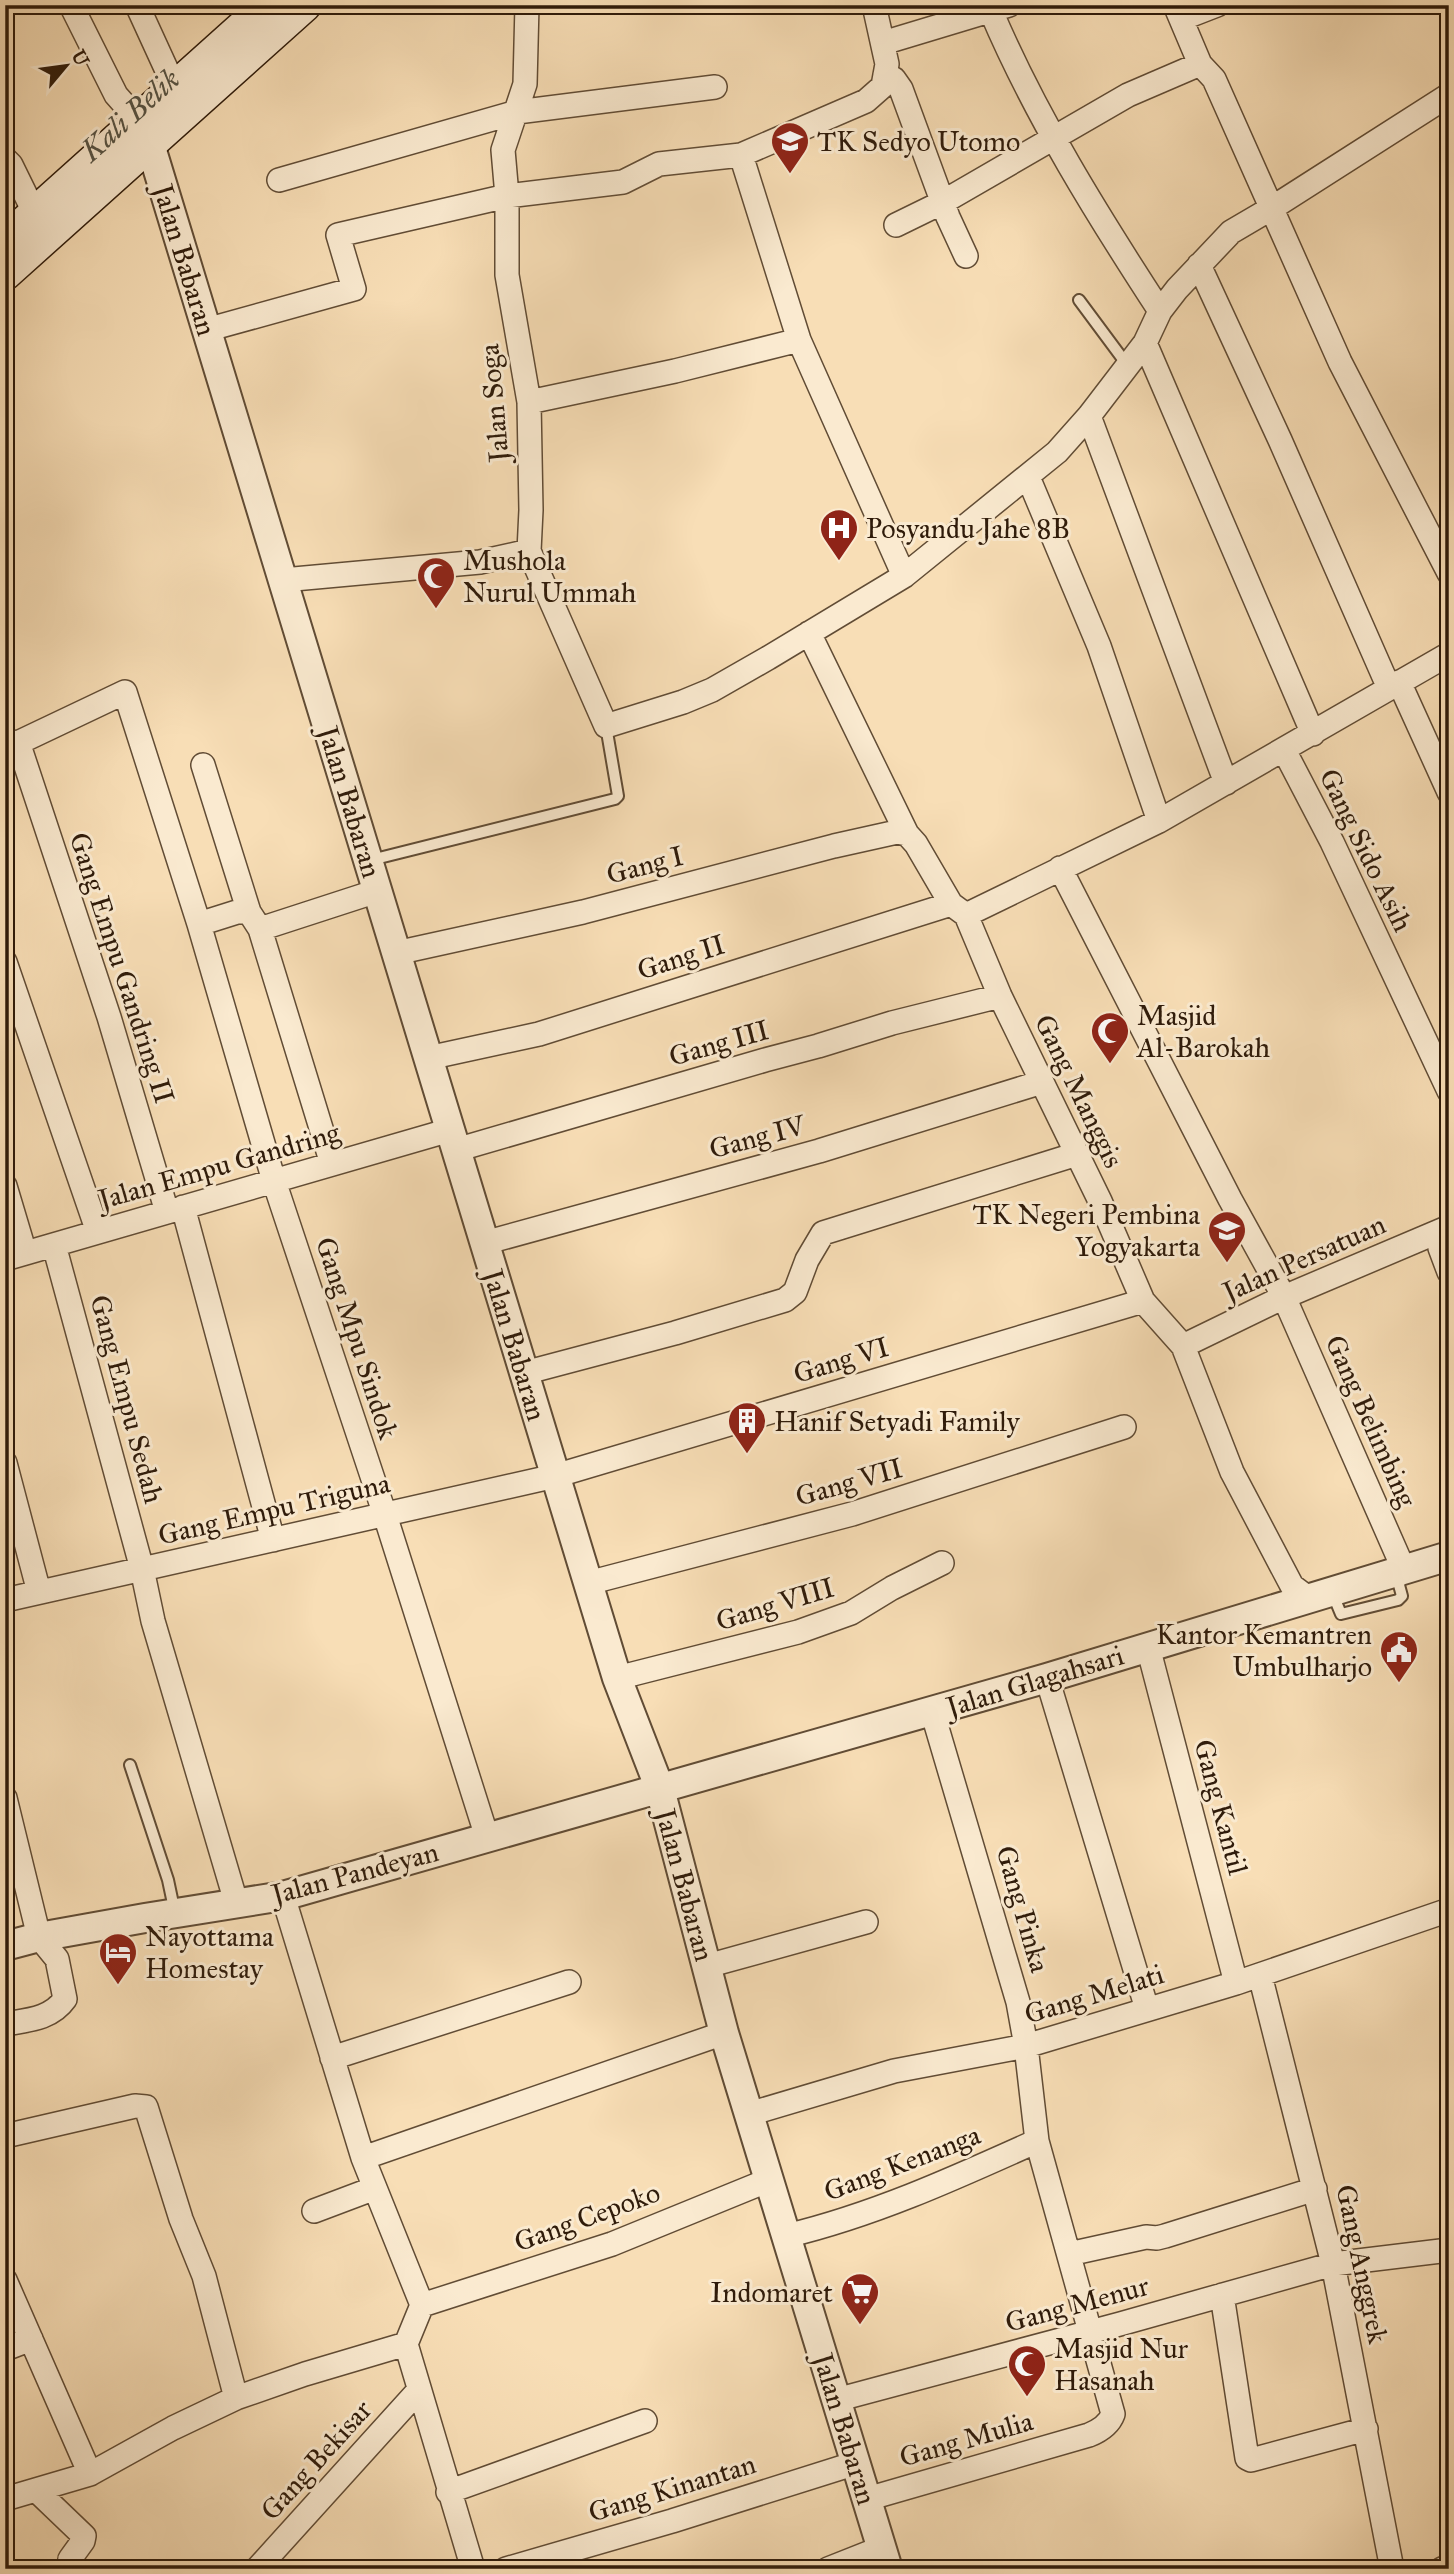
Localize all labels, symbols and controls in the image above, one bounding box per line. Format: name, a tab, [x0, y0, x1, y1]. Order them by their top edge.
north arrow	[32, 32, 102, 102]
text: U	[67, 46, 95, 71]
water label: Kali Belik	[71, 61, 187, 170]
school or university icon: TK Sedyo Utomo	[769, 120, 811, 175]
place label: TK Sedyo Utomo	[817, 124, 1020, 159]
street label: Jalan Babaran	[145, 177, 225, 340]
street label: Jalan Soga	[471, 342, 517, 466]
hospital icon: Posyandu Jahe 8B	[818, 507, 860, 562]
place label: Posyandu Jahe 8B	[866, 511, 1070, 546]
place label: Mushola Nurul Ummah	[463, 543, 637, 610]
mosque icon: Mushola Nurul Ummah	[415, 555, 457, 610]
street label: Jalan Babaran	[310, 719, 390, 882]
street label: Gang Sido Asih	[1311, 763, 1421, 938]
street label: Gang Empu Gandring II	[62, 828, 182, 1108]
street label: Gang I	[603, 838, 687, 892]
street label: Gang II	[633, 926, 729, 988]
place label: Masjid Al-Barokah	[1136, 998, 1271, 1065]
street label: Gang Manggis	[1027, 1009, 1131, 1173]
mosque icon: Masjid Al-Barokah	[1089, 1010, 1131, 1065]
street label: Gang III	[665, 1012, 773, 1074]
street label: Gang IV	[705, 1107, 810, 1167]
street label: Jalan Empu Gandring	[91, 1115, 345, 1218]
place label: TK Negeri Pembina Yogyakarta	[972, 1197, 1200, 1264]
street label: Jalan Persatuan	[1214, 1207, 1391, 1311]
school or university icon: TK Negeri Pembina Yogyakarta	[1206, 1209, 1248, 1264]
street label: Gang Mpu Sindok	[308, 1233, 406, 1443]
street label: Jalan Babaran	[475, 1262, 555, 1425]
street label: Gang Empu Sedah	[82, 1291, 172, 1507]
street label: Gang VI	[789, 1329, 893, 1391]
street label: Gang Belimbing	[1317, 1329, 1425, 1513]
building icon: Hanif Setyadi Family	[726, 1400, 768, 1455]
place label: Hanif Setyadi Family	[774, 1404, 1020, 1439]
street label: Gang VII	[791, 1450, 907, 1514]
street label: Gang Empu Triguna	[155, 1465, 394, 1553]
street label: Gang VIII	[712, 1569, 838, 1639]
place label: Kantor Kemantren Umbulharjo	[1156, 1617, 1372, 1684]
public building icon: Kantor Kemantren Umbulharjo	[1378, 1629, 1420, 1684]
street label: Jalan Glagahsari	[939, 1637, 1128, 1725]
street label: Gang Kantil	[1186, 1736, 1256, 1879]
street label: Jalan Babaran	[647, 1802, 722, 1965]
street label: Jalan Pandeyan	[265, 1834, 442, 1913]
street label: Gang Pinka	[988, 1842, 1058, 1977]
place label: Nayottama Homestay	[145, 1919, 274, 1986]
hotel icon: Nayottama Homestay	[97, 1931, 139, 1986]
street label: Gang Melati	[1020, 1956, 1168, 2032]
street label: Gang Kenanga	[819, 2117, 985, 2209]
street label: Gang Cepoko	[509, 2174, 665, 2260]
street label: Gang Anggrek	[1328, 2181, 1396, 2347]
street label: Gang Menur	[1001, 2268, 1153, 2340]
supermarket icon: Indomaret	[839, 2271, 881, 2326]
place label: Indomaret	[710, 2275, 833, 2310]
place label: Masjid Nur Hasanah	[1054, 2331, 1189, 2398]
mosque icon: Masjid Nur Hasanah	[1006, 2343, 1048, 2398]
street label: Jalan Babaran	[805, 2346, 885, 2509]
street label: Gang Bekisar	[253, 2392, 379, 2527]
street label: Gang Mulia	[895, 2403, 1037, 2475]
street label: Gang Kinantan	[584, 2446, 760, 2530]

